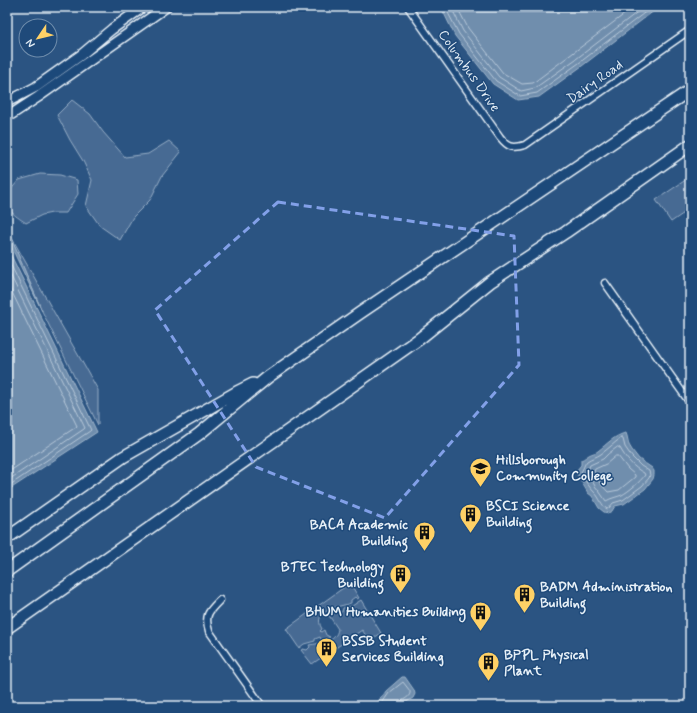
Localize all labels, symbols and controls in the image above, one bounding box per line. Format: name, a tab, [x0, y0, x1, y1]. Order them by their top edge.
north arrow	[18, 18, 58, 58]
street label: Columbus Drive	[434, 26, 504, 116]
text: N	[23, 36, 38, 50]
street label: Dairy Road	[563, 56, 627, 108]
place label: Hillsborough Community College	[496, 451, 613, 486]
school or university icon: Hillsborough Community College	[467, 455, 493, 488]
place label: BSCI Science Building	[486, 497, 569, 534]
building icon: BSCI Science Building	[457, 501, 483, 534]
place label: BACA Academic Building	[310, 516, 408, 553]
building icon: BACA Academic Building	[411, 520, 437, 553]
place label: BTEC Technology Building	[281, 558, 384, 595]
building icon: BTEC Technology Building	[387, 562, 413, 595]
place label: BADM Administration Building	[540, 578, 673, 615]
building icon: BADM Administration Building	[512, 582, 538, 615]
building icon: BHUM Humanities Building	[468, 599, 494, 632]
place label: BHUM Humanities Building	[305, 603, 466, 623]
place label: BSSB Student Services Building	[342, 632, 444, 667]
building icon: BSSB Student Services Building	[314, 636, 340, 669]
place label: BPPL Physical Plant	[504, 646, 589, 680]
building icon: BPPL Physical Plant	[475, 650, 501, 683]

